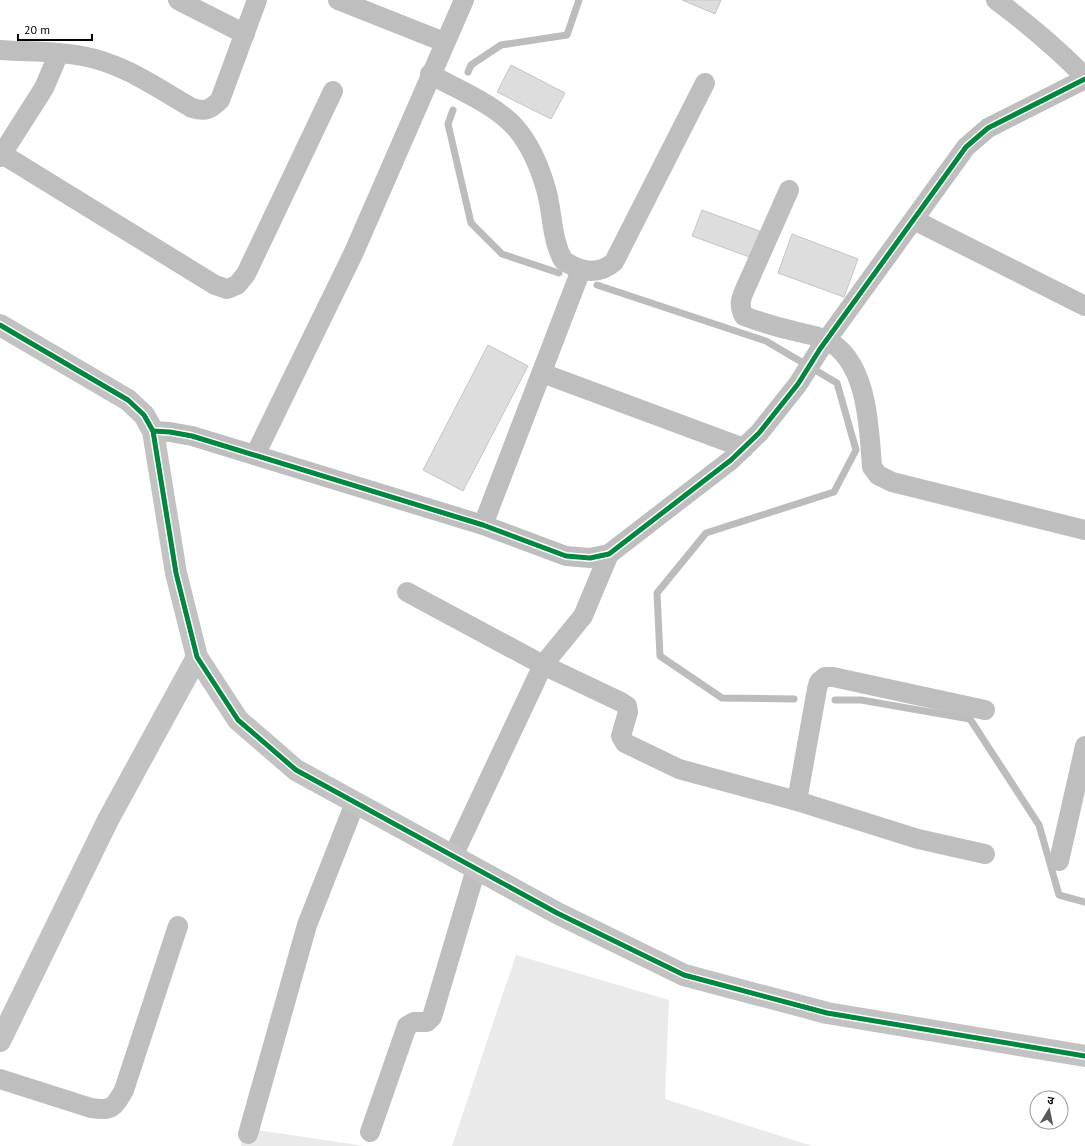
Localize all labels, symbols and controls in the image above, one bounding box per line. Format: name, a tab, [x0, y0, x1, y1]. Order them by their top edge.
scale bar	[18, 16, 92, 42]
text: 20 m	[24, 22, 50, 37]
north arrow	[1029, 1090, 1069, 1130]
text: उ	[1046, 1093, 1056, 1108]

